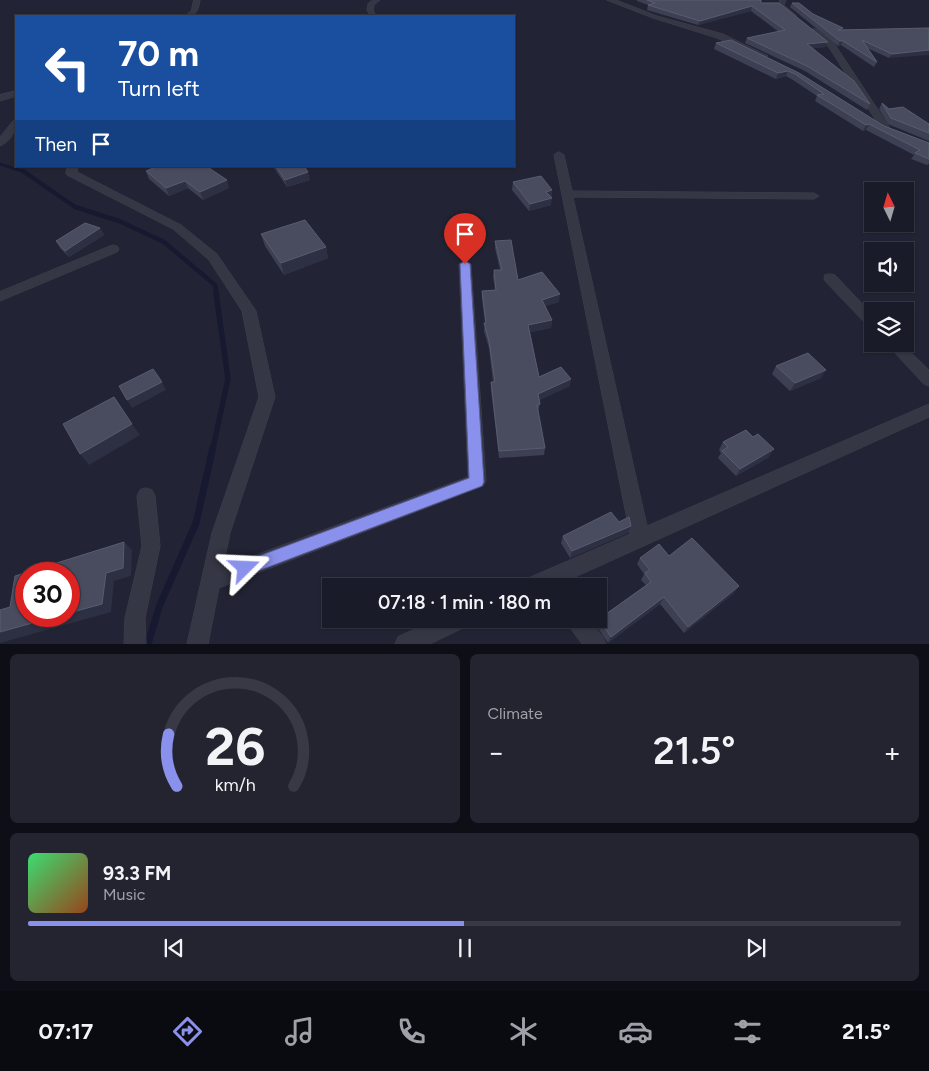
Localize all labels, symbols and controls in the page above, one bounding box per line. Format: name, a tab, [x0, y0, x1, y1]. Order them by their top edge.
text: 70 m	[118, 33, 199, 75]
icon: left	[35, 35, 100, 100]
text: Turn left	[118, 75, 200, 102]
icon: arrive	[87, 130, 115, 158]
text: Then	[35, 133, 77, 156]
north arrow	[864, 182, 914, 232]
map controls	[864, 182, 914, 352]
pin	[444, 213, 486, 264]
icon: arrive	[451, 220, 479, 248]
button: sound	[864, 242, 914, 292]
button: layers	[864, 302, 914, 352]
position arrow	[218, 541, 270, 593]
speed limit sign: 30	[15, 562, 80, 627]
text: 07:18 · 1 min · 180 m	[378, 591, 551, 614]
text: Climate	[488, 704, 543, 723]
text: 26	[205, 716, 265, 778]
text: 21.5°	[653, 728, 736, 774]
text: −	[488, 735, 505, 769]
text: +	[884, 735, 901, 769]
text: km/h	[214, 774, 255, 795]
text: 93.3 FM	[103, 862, 171, 885]
text: Music	[103, 885, 145, 904]
icon: previous	[160, 934, 188, 962]
icon: pause	[451, 934, 479, 962]
icon: next	[742, 934, 770, 962]
icon: directions	[170, 1014, 205, 1049]
icon: music	[282, 1014, 317, 1049]
icon: phone	[394, 1014, 429, 1049]
icon: climate	[506, 1014, 541, 1049]
icon: car	[618, 1014, 653, 1049]
icon: filters	[730, 1014, 765, 1049]
text: 07:17	[38, 1018, 93, 1045]
text: 21.5°	[842, 1018, 890, 1045]

